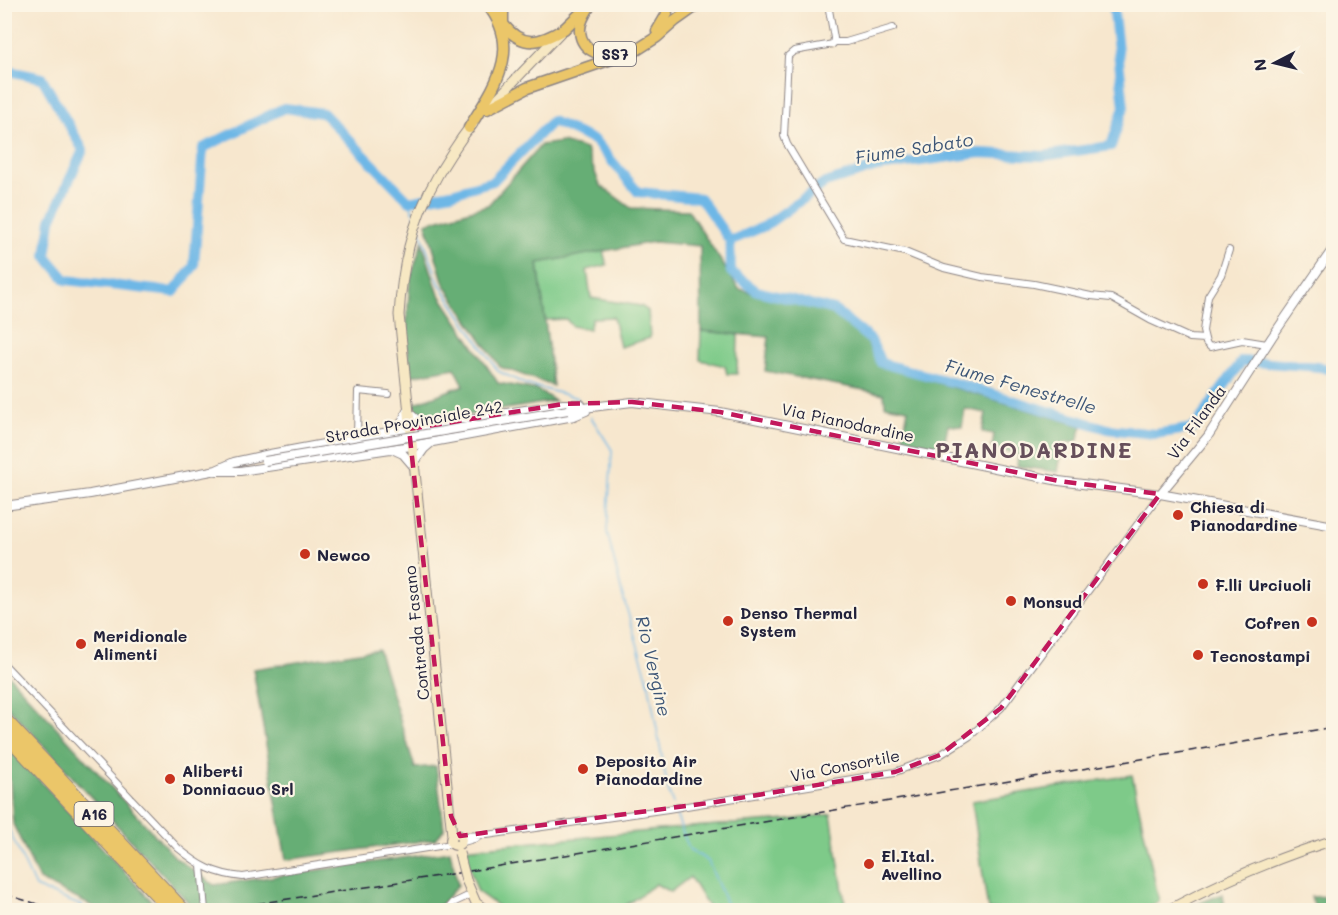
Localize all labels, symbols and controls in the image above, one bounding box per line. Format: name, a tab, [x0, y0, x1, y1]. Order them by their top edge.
north arrow	[1245, 33, 1305, 93]
road number: SS7	[594, 42, 636, 66]
text: N	[1248, 58, 1271, 72]
water label: Fiume Sabato	[853, 127, 975, 169]
water label: Fiume Fenestrelle	[943, 353, 1099, 419]
street label: Via Filanda	[1162, 381, 1230, 463]
street label: Strada Provinciale 242	[324, 395, 504, 447]
street label: Via Pianodardine	[780, 398, 916, 446]
district label: PIANODARDINE	[935, 435, 1133, 464]
place label: Chiesa di Pianodardine	[1190, 496, 1298, 535]
marker: Chiesa di Pianodardine	[1171, 508, 1185, 522]
place label: Newco	[317, 544, 371, 565]
marker: Newco	[298, 547, 312, 561]
street label: Contrada Fasano	[398, 565, 434, 701]
place label: F.lli Urciuoli	[1215, 574, 1312, 595]
marker: F.lli Urciuoli	[1196, 577, 1210, 591]
place label: Monsud	[1023, 591, 1082, 612]
marker: Monsud	[1004, 594, 1018, 608]
place label: Denso Thermal System	[740, 602, 857, 641]
place label: Cofren	[1245, 612, 1300, 633]
water label: Rio Vergine	[631, 613, 677, 719]
marker: Denso Thermal System	[721, 614, 735, 628]
marker: Cofren	[1305, 615, 1319, 629]
place label: Meridionale Alimenti	[93, 625, 187, 664]
marker: Meridionale Alimenti	[74, 637, 88, 651]
place label: Tecnostampi	[1210, 645, 1311, 666]
marker: Tecnostampi	[1191, 648, 1205, 662]
street label: Via Consortile	[788, 744, 902, 786]
place label: Deposito Air Pianodardine	[595, 750, 703, 789]
place label: Aliberti Donniacuo Srl	[182, 760, 294, 799]
marker: Deposito Air Pianodardine	[576, 762, 590, 776]
marker: Aliberti Donniacuo Srl	[163, 772, 177, 786]
road number: A16	[74, 802, 113, 826]
place label: El.Ital. Avellino	[881, 845, 942, 884]
marker: El.Ital. Avellino	[862, 857, 876, 871]

